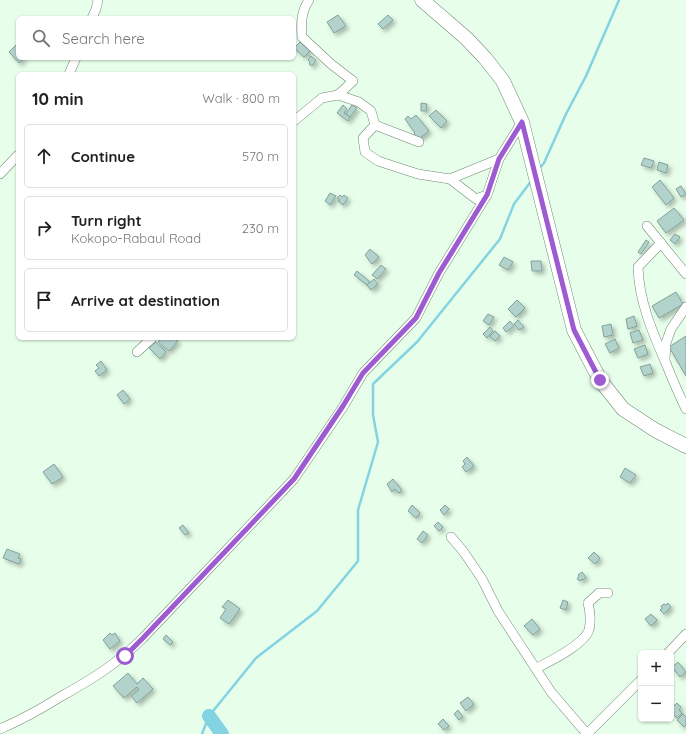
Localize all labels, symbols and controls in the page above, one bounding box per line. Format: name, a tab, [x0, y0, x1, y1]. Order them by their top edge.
search box	[16, 16, 296, 60]
icon: search	[30, 27, 52, 49]
text: Search here	[62, 29, 145, 48]
text: 10 min	[32, 88, 84, 109]
text: Walk · 800 m	[202, 90, 280, 106]
icon: ahead	[33, 145, 55, 167]
text: Continue	[71, 147, 135, 166]
text: 570 m	[242, 148, 279, 164]
text: Turn right	[71, 211, 142, 230]
icon: right	[33, 217, 55, 239]
text: 230 m	[242, 220, 279, 236]
text: Kokopo-Rabaul Road	[71, 230, 201, 246]
icon: arrive	[33, 289, 55, 311]
text: Arrive at destination	[71, 291, 220, 310]
route end	[591, 371, 609, 389]
route start	[116, 647, 134, 665]
map controls	[638, 650, 674, 722]
button: +	[638, 650, 674, 686]
button: −	[638, 686, 674, 722]

